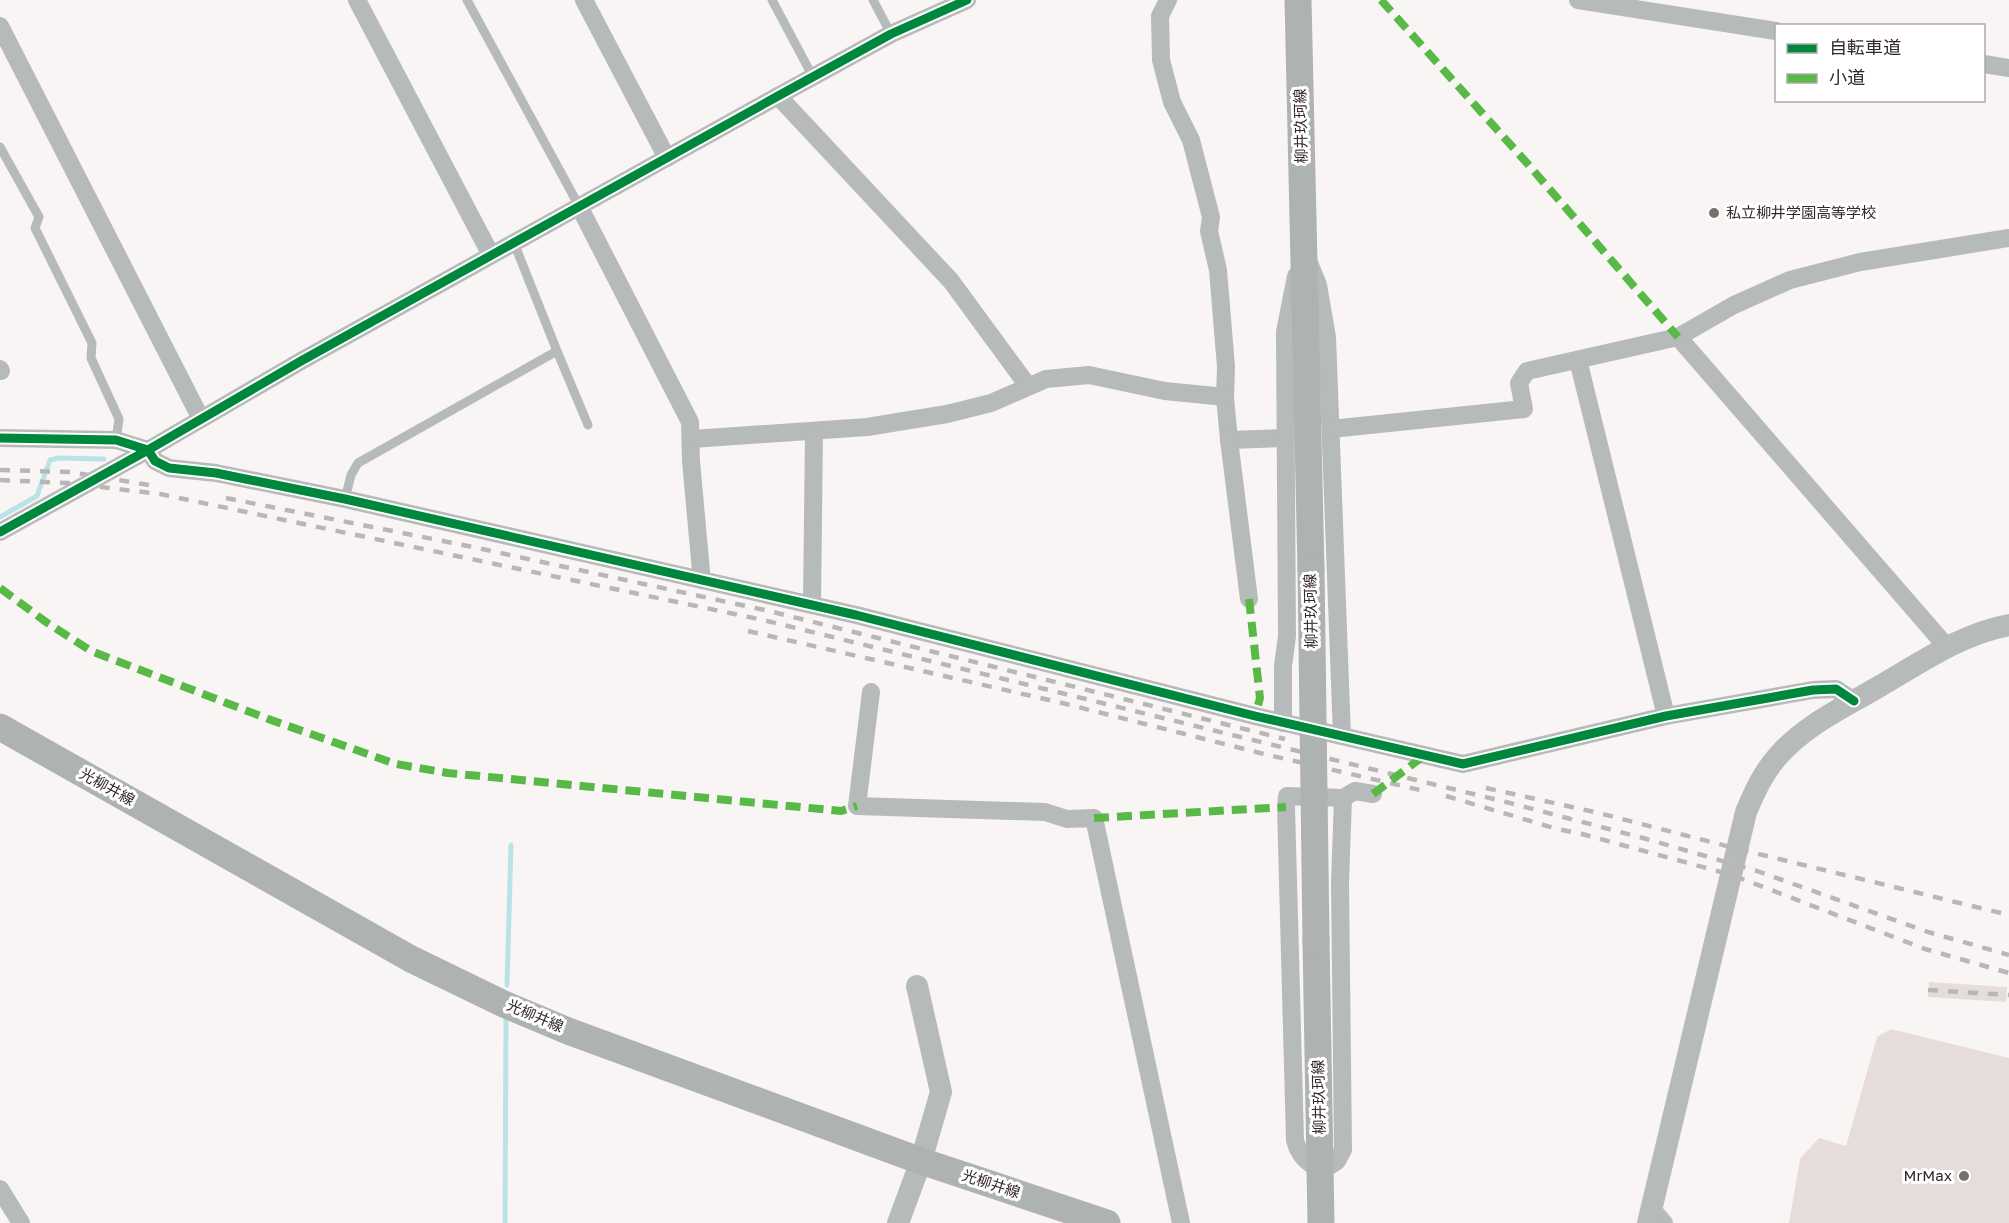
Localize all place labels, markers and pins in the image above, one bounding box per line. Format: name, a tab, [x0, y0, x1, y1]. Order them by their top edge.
place label: 私立柳井学園高等学校	[1726, 203, 1876, 221]
marker: 私立柳井学園高等学校	[1707, 206, 1721, 220]
place label: MrMax	[1904, 1166, 1952, 1184]
marker: MrMax	[1957, 1169, 1971, 1183]

